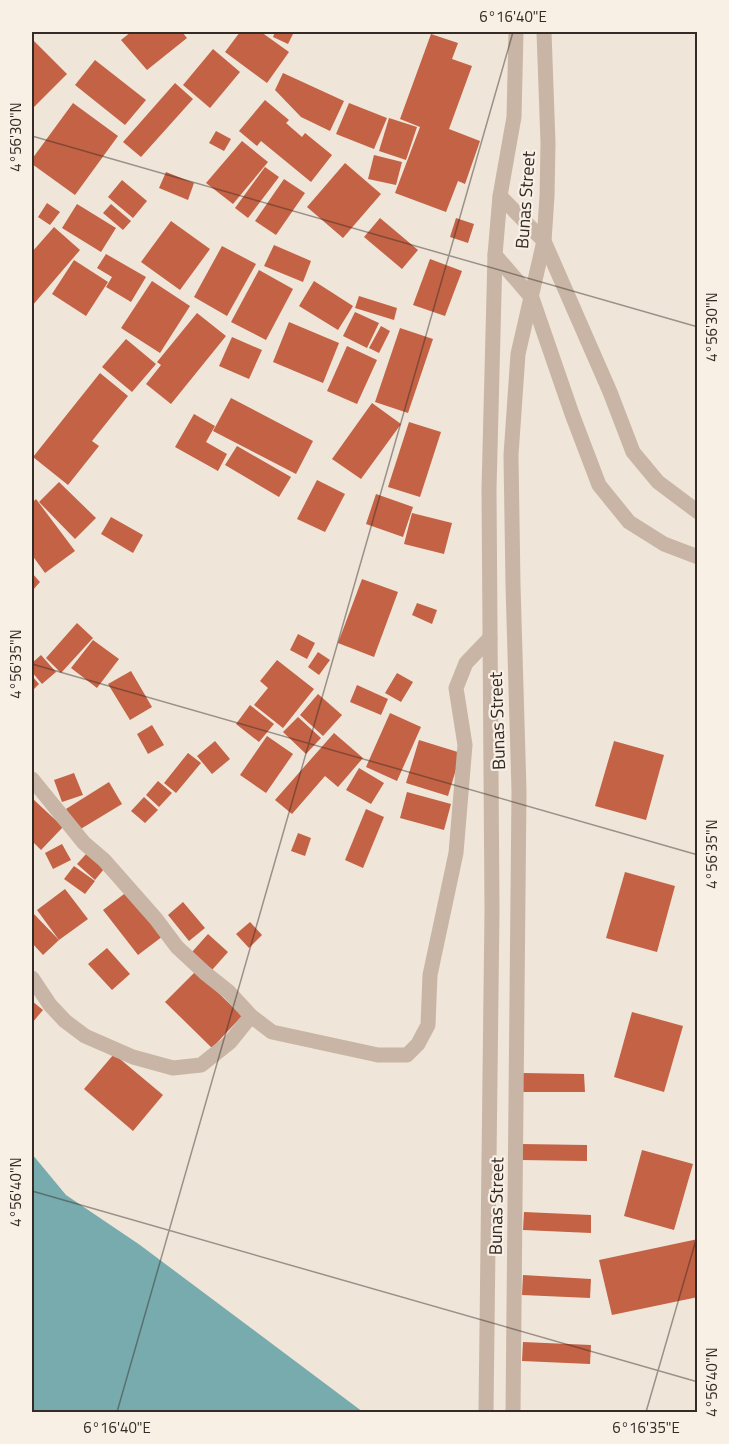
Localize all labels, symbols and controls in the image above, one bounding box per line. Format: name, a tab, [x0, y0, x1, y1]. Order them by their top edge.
text: 6°16'40"E	[479, 5, 547, 28]
text: 4°56'30"N	[4, 102, 27, 172]
street label: Bunas Street	[508, 149, 542, 250]
text: 4°56'30"N	[700, 292, 723, 362]
text: 4°56'35"N	[4, 629, 27, 699]
street label: Bunas Street	[482, 671, 512, 770]
text: 4°56'35"N	[700, 819, 723, 889]
street label: Bunas Street	[482, 1156, 510, 1255]
text: 4°56'40"N	[4, 1157, 27, 1227]
text: 4°56'40"N	[700, 1347, 723, 1417]
text: 6°16'40"E	[83, 1416, 151, 1439]
text: 6°16'35"E	[612, 1416, 680, 1439]

